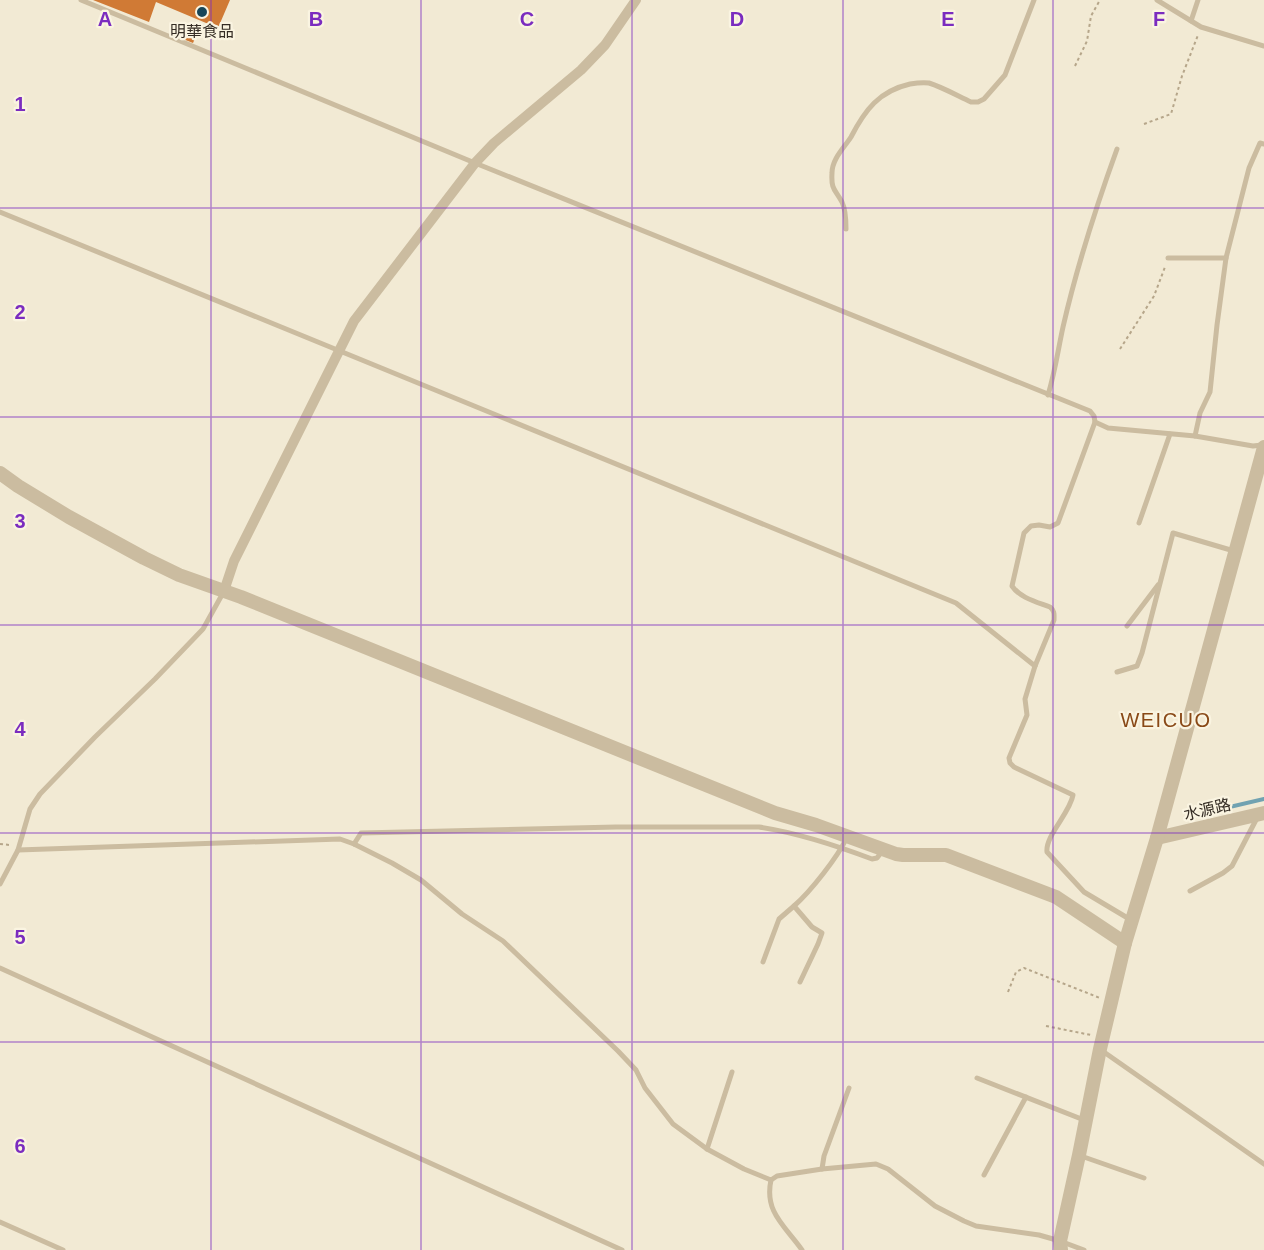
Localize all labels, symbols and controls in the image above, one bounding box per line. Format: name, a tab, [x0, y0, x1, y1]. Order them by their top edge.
marker: 明華食品	[195, 5, 209, 19]
text: A	[98, 8, 112, 30]
text: B	[309, 8, 323, 30]
text: C	[520, 8, 534, 30]
text: D	[730, 8, 744, 30]
text: E	[941, 8, 955, 30]
text: F	[1153, 8, 1165, 30]
place label: 明華食品	[170, 23, 234, 40]
text: 1	[14, 93, 26, 115]
text: 2	[14, 301, 26, 323]
text: 3	[14, 510, 26, 532]
district label: WEICUO	[1120, 709, 1212, 731]
text: 4	[14, 718, 26, 740]
street label: 水源路	[1182, 796, 1232, 823]
text: 5	[14, 926, 26, 948]
text: 6	[14, 1135, 26, 1157]

